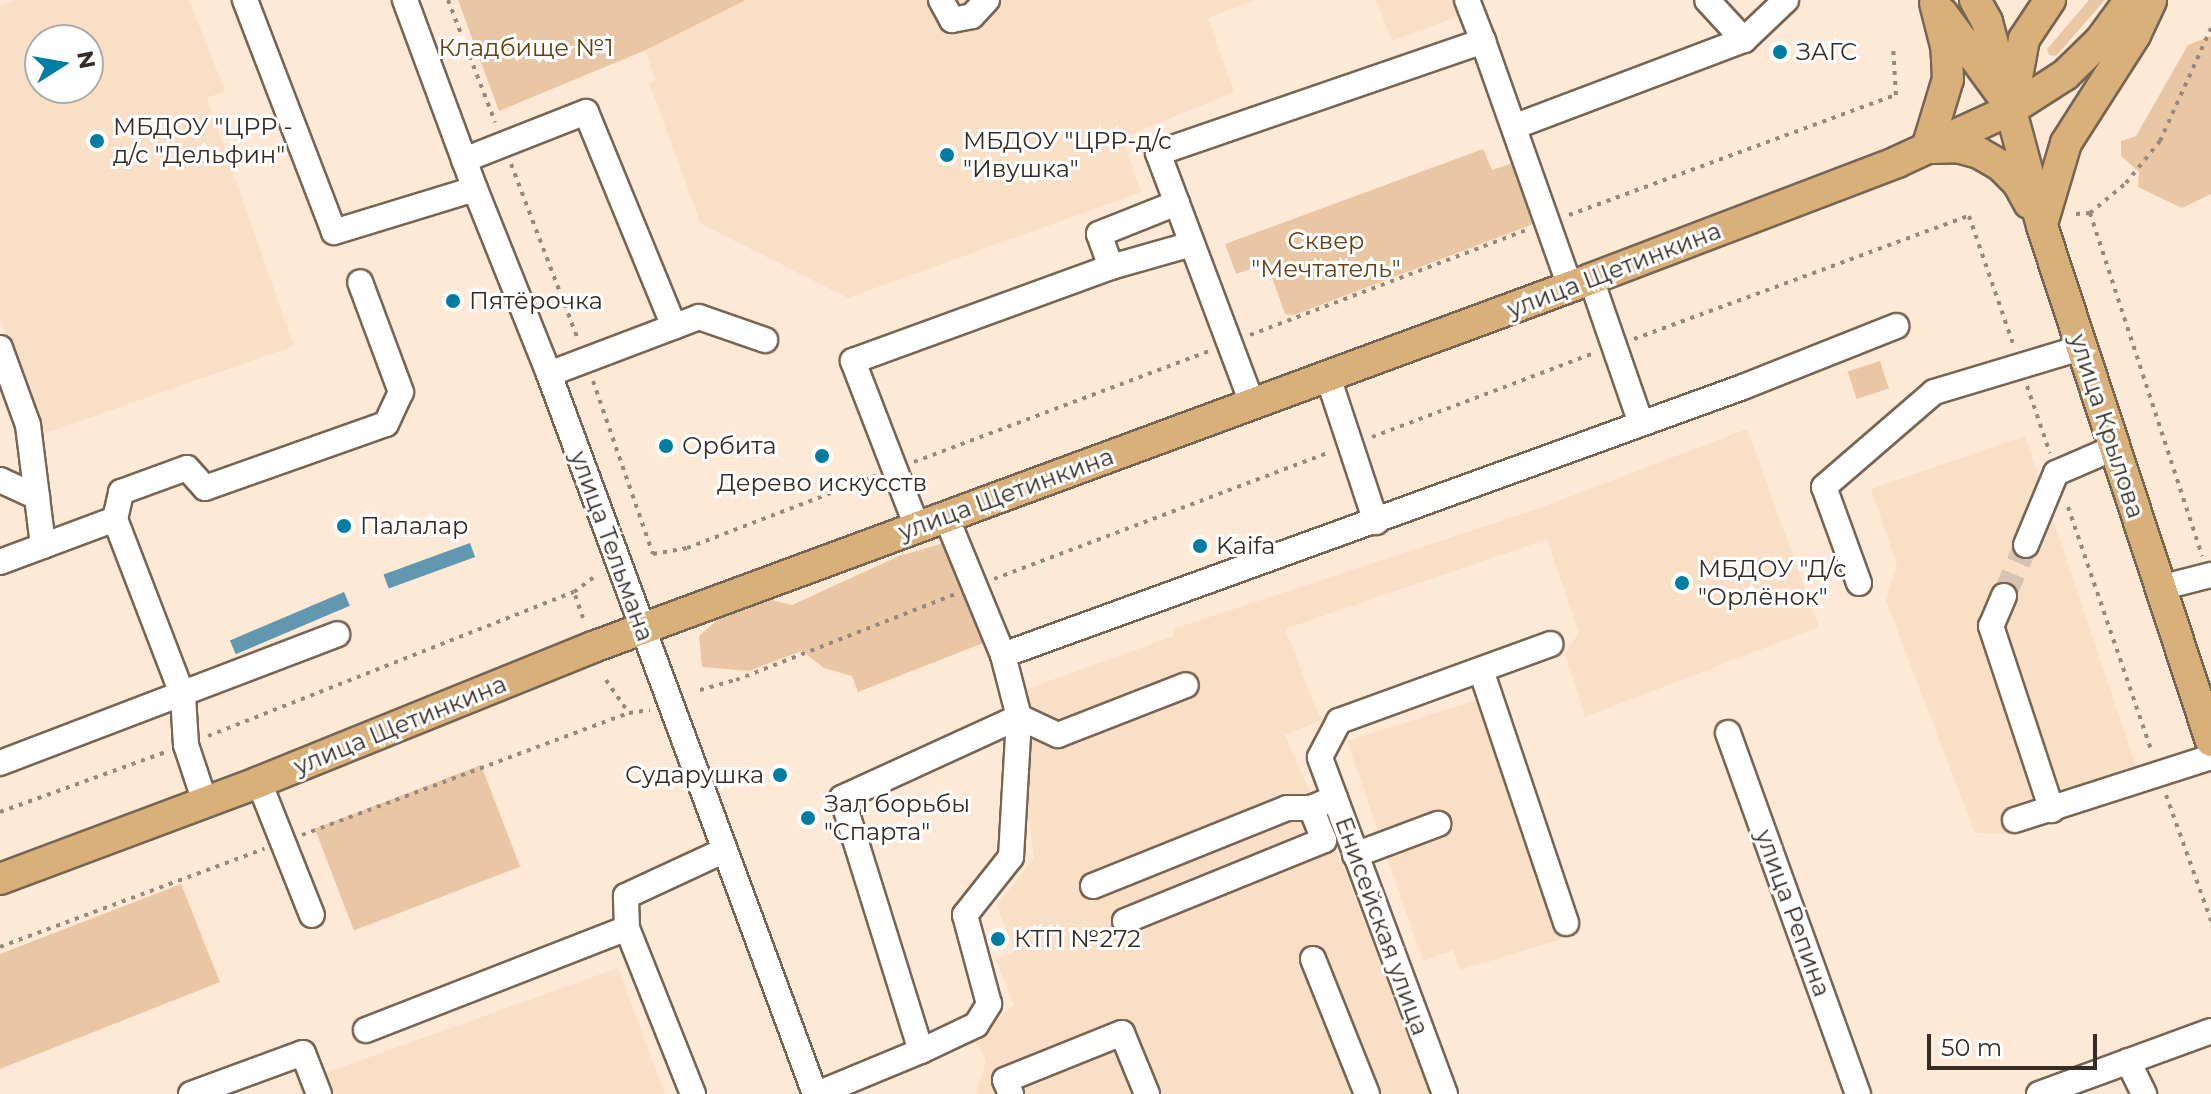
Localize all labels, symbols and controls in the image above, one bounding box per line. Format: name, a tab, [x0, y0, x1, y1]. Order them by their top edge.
north arrow	[24, 24, 104, 104]
park label: Кладбище №1	[438, 34, 614, 62]
place label: ЗАГС	[1796, 38, 1857, 66]
marker: ЗАГС	[1771, 43, 1789, 61]
text: N	[71, 48, 101, 71]
place label: МБДОУ "ЦРР - д/с "Дельфин"	[113, 113, 293, 169]
place label: МБДОУ "ЦРР-д/с "Ивушка"	[963, 127, 1172, 183]
marker: МБДОУ "ЦРР - д/с "Дельфин"	[88, 132, 106, 150]
marker: МБДОУ "ЦРР-д/с "Ивушка"	[938, 146, 956, 164]
street label: улица Щетинкина	[1503, 216, 1725, 324]
park label: Сквер "Мечтатель"	[1251, 227, 1401, 283]
place label: Пятёрочка	[469, 287, 603, 315]
marker: Пятёрочка	[444, 292, 462, 310]
street label: улица Крылова	[2064, 330, 2150, 522]
place label: Орбита	[682, 432, 777, 460]
marker: Орбита	[657, 437, 675, 455]
street label: улица Щетинкина	[895, 442, 1117, 546]
street label: улица Тельмана	[564, 447, 660, 645]
marker: Дерево искусств	[813, 447, 831, 465]
place label: Дерево искусств	[717, 469, 927, 497]
place label: Палалар	[360, 512, 469, 540]
marker: Палалар	[335, 517, 353, 535]
place label: Kaifa	[1216, 532, 1275, 560]
marker: Kaifa	[1191, 537, 1209, 555]
place label: МБДОУ "Д/с "Орлёнок"	[1698, 555, 1847, 611]
marker: МБДОУ "Д/с "Орлёнок"	[1673, 574, 1691, 592]
street label: улица Щетинкина	[290, 669, 510, 781]
place label: Сударушка	[625, 761, 764, 789]
marker: Сударушка	[771, 766, 789, 784]
place label: Зал борьбы "Спарта"	[824, 790, 970, 846]
marker: Зал борьбы "Спарта"	[799, 809, 817, 827]
street label: Енисейская улица	[1329, 813, 1435, 1039]
street label: улица Репина	[1749, 826, 1837, 1000]
place label: КТП №272	[1014, 925, 1141, 953]
marker: КТП №272	[989, 930, 1007, 948]
scale bar	[1931, 1018, 2101, 1068]
text: 50 m	[1941, 1033, 2002, 1062]

